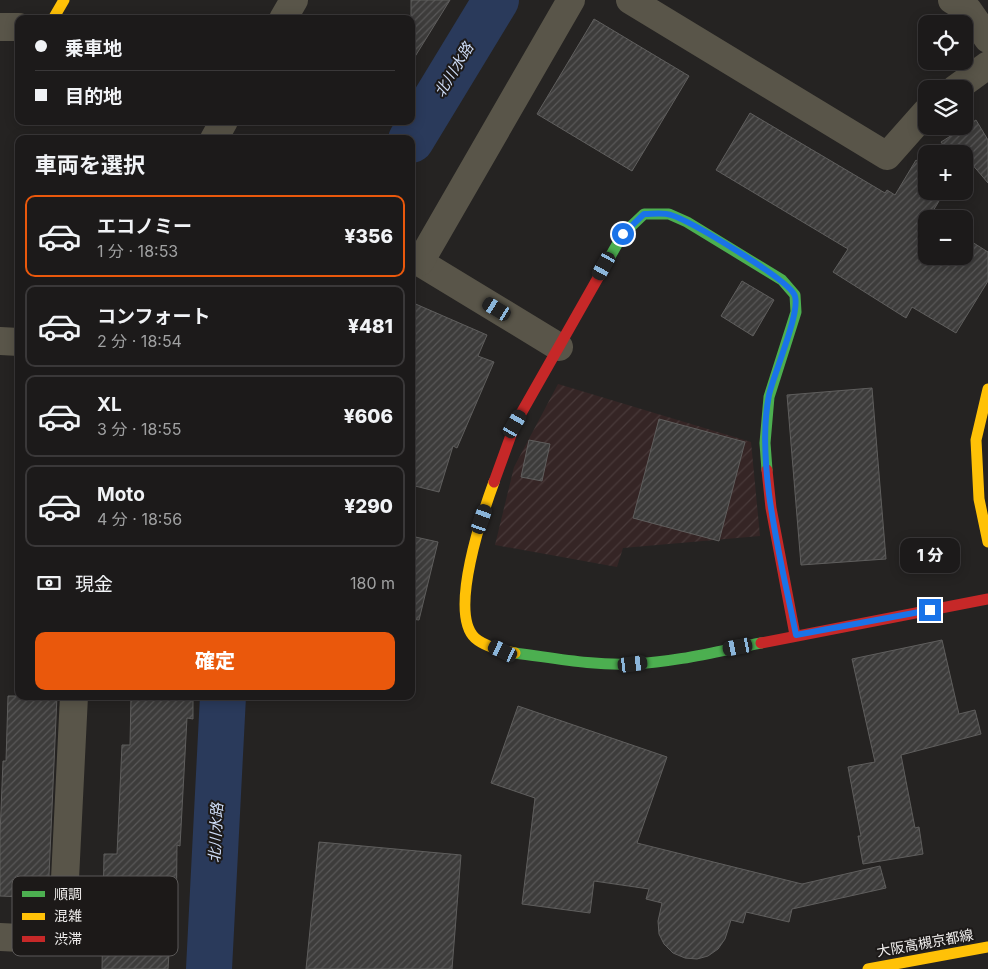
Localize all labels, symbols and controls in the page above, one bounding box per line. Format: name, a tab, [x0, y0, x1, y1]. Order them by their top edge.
map controls	[918, 15, 973, 265]
button: locate	[918, 15, 973, 70]
text: 乗車地	[65, 37, 122, 60]
water label: 北川水路	[430, 37, 478, 100]
button: layers	[918, 80, 973, 135]
text: 目的地	[65, 85, 122, 108]
button: +	[918, 145, 973, 200]
text: 車両を選択	[35, 152, 145, 178]
button: −	[918, 210, 973, 265]
icon: car	[37, 214, 82, 259]
text: エコノミー	[97, 215, 192, 238]
route start	[612, 223, 634, 245]
text: ¥356	[345, 225, 393, 248]
text: 1 分 · 18:53	[97, 241, 178, 261]
car	[590, 249, 617, 283]
car	[480, 295, 513, 323]
icon: car	[37, 304, 82, 349]
text: コンフォート	[97, 305, 210, 328]
text: ¥481	[348, 315, 393, 338]
text: 2 分 · 18:54	[97, 331, 182, 351]
text: XL	[97, 393, 122, 416]
icon: car	[37, 394, 82, 439]
text: ¥606	[344, 405, 393, 428]
car	[501, 407, 528, 441]
text: 3 分 · 18:55	[97, 419, 181, 439]
text: Moto	[97, 483, 145, 506]
icon: car	[37, 484, 82, 529]
text: ¥290	[344, 495, 393, 518]
car	[470, 502, 493, 536]
text: 4 分 · 18:56	[97, 509, 182, 529]
callout: 1 分	[900, 538, 960, 572]
text: 1 分	[917, 545, 943, 565]
icon: cash	[35, 569, 63, 597]
text: 現金	[75, 573, 113, 596]
text: 180 m	[350, 573, 395, 593]
route end	[919, 599, 941, 621]
button: 確定	[35, 632, 395, 690]
car	[721, 637, 754, 657]
car	[486, 638, 519, 664]
car	[617, 655, 648, 673]
water label: 北川水路	[204, 801, 227, 863]
legend	[12, 876, 178, 956]
text: 順調	[54, 885, 82, 902]
text: 混雑	[54, 907, 82, 924]
street label: 大阪高槻京都線	[875, 926, 975, 959]
text: 渋滞	[54, 930, 82, 947]

